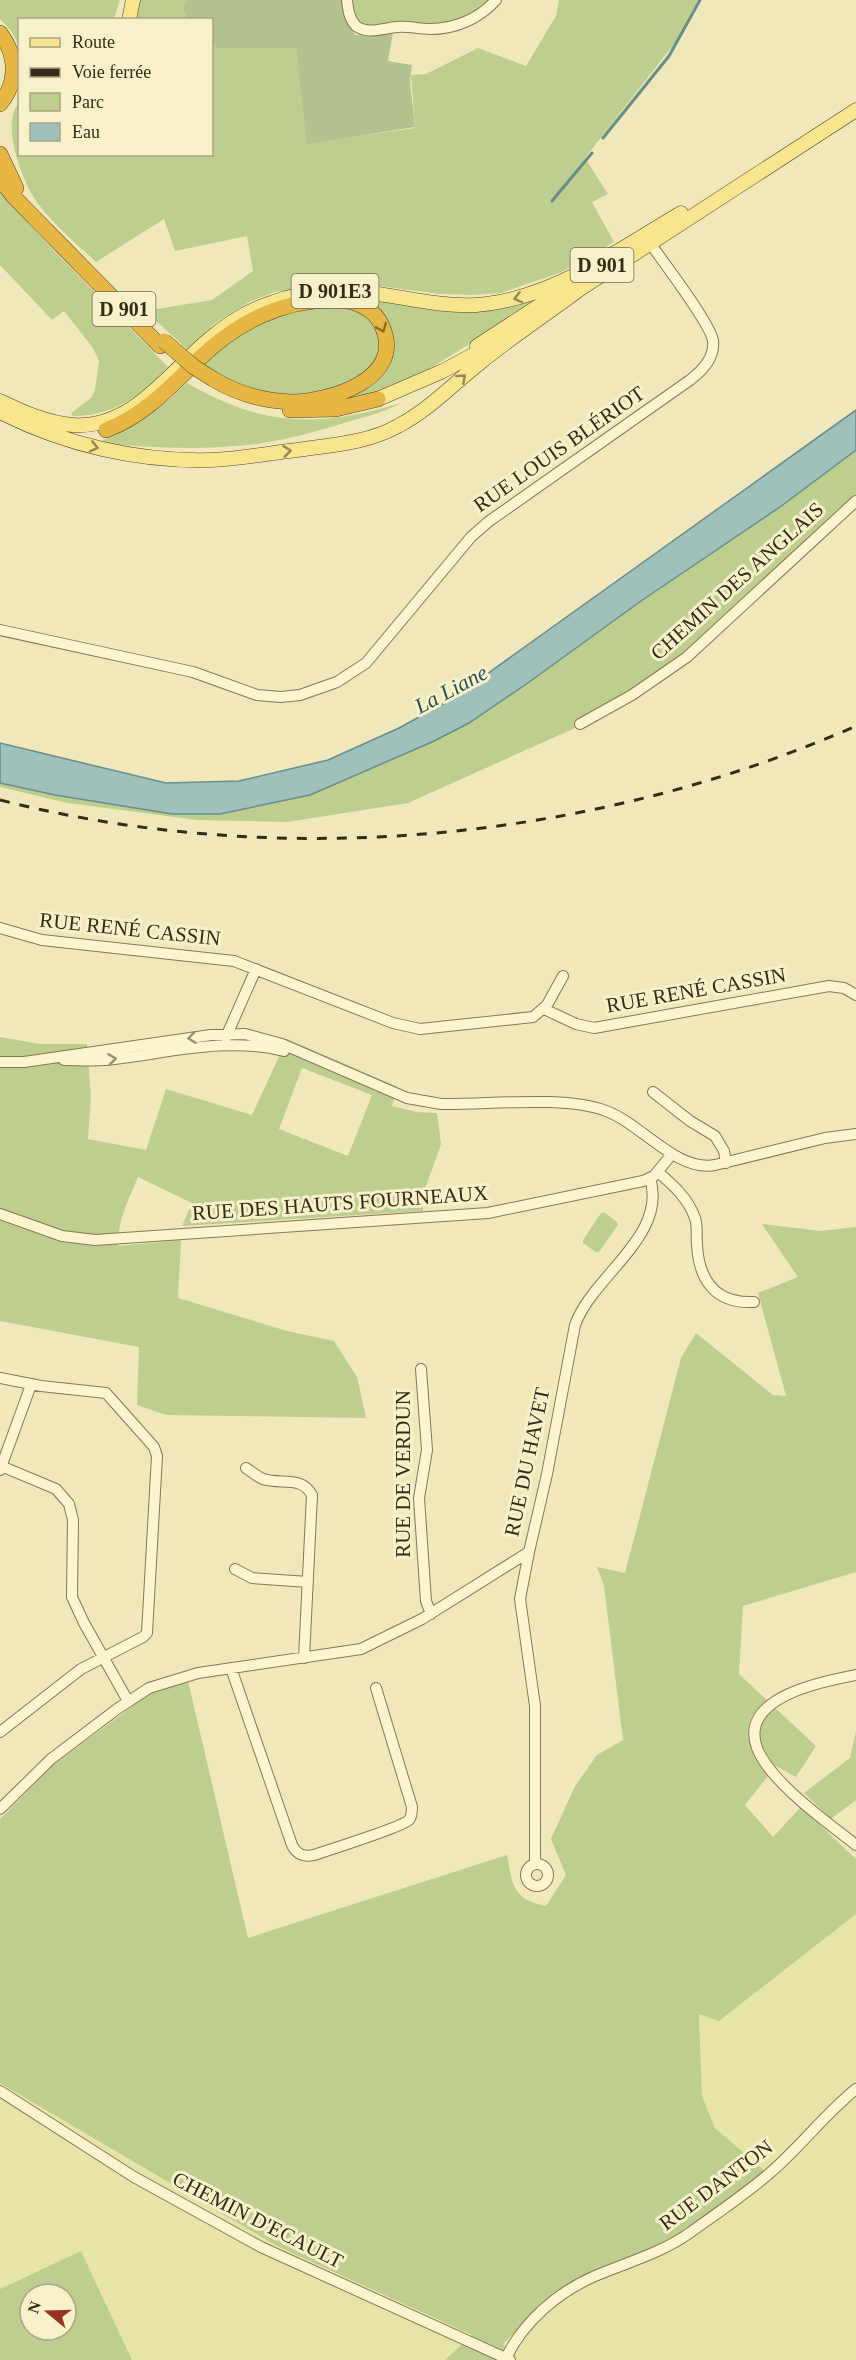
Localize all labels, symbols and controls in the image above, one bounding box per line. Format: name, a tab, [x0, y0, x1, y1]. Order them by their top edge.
legend	[18, 18, 213, 156]
text: Route	[72, 32, 115, 52]
text: Voie ferrée	[72, 62, 151, 82]
text: Parc	[72, 92, 104, 112]
text: Eau	[72, 122, 100, 142]
road number: D 901	[570, 248, 634, 282]
road number: D 901E3	[292, 274, 378, 308]
one-way arrow	[513, 291, 524, 303]
road number: D 901	[92, 292, 156, 326]
one-way arrow	[375, 322, 387, 333]
one-way arrow	[456, 374, 466, 385]
street label: RUE LOUIS BLÉRIOT	[469, 381, 649, 517]
one-way arrow	[89, 440, 99, 453]
one-way arrow	[283, 445, 292, 458]
street label: CHEMIN DES ANGLAIS	[646, 497, 828, 665]
water label: La Liane	[409, 659, 492, 719]
street label: RUE RENÉ CASSIN	[38, 908, 222, 950]
street label: RUE RENÉ CASSIN	[604, 962, 788, 1018]
one-way arrow	[187, 1031, 196, 1043]
one-way arrow	[107, 1053, 117, 1066]
street label: RUE DES HAUTS FOURNEAUX	[191, 1181, 489, 1225]
street label: RUE DU HAVET	[500, 1385, 554, 1538]
street label: RUE DE VERDUN	[391, 1390, 415, 1558]
street label: RUE DANTON	[655, 2135, 777, 2235]
street label: CHEMIN D'ECAULT	[169, 2167, 347, 2273]
north arrow	[18, 2282, 78, 2342]
text: N	[24, 2299, 44, 2316]

